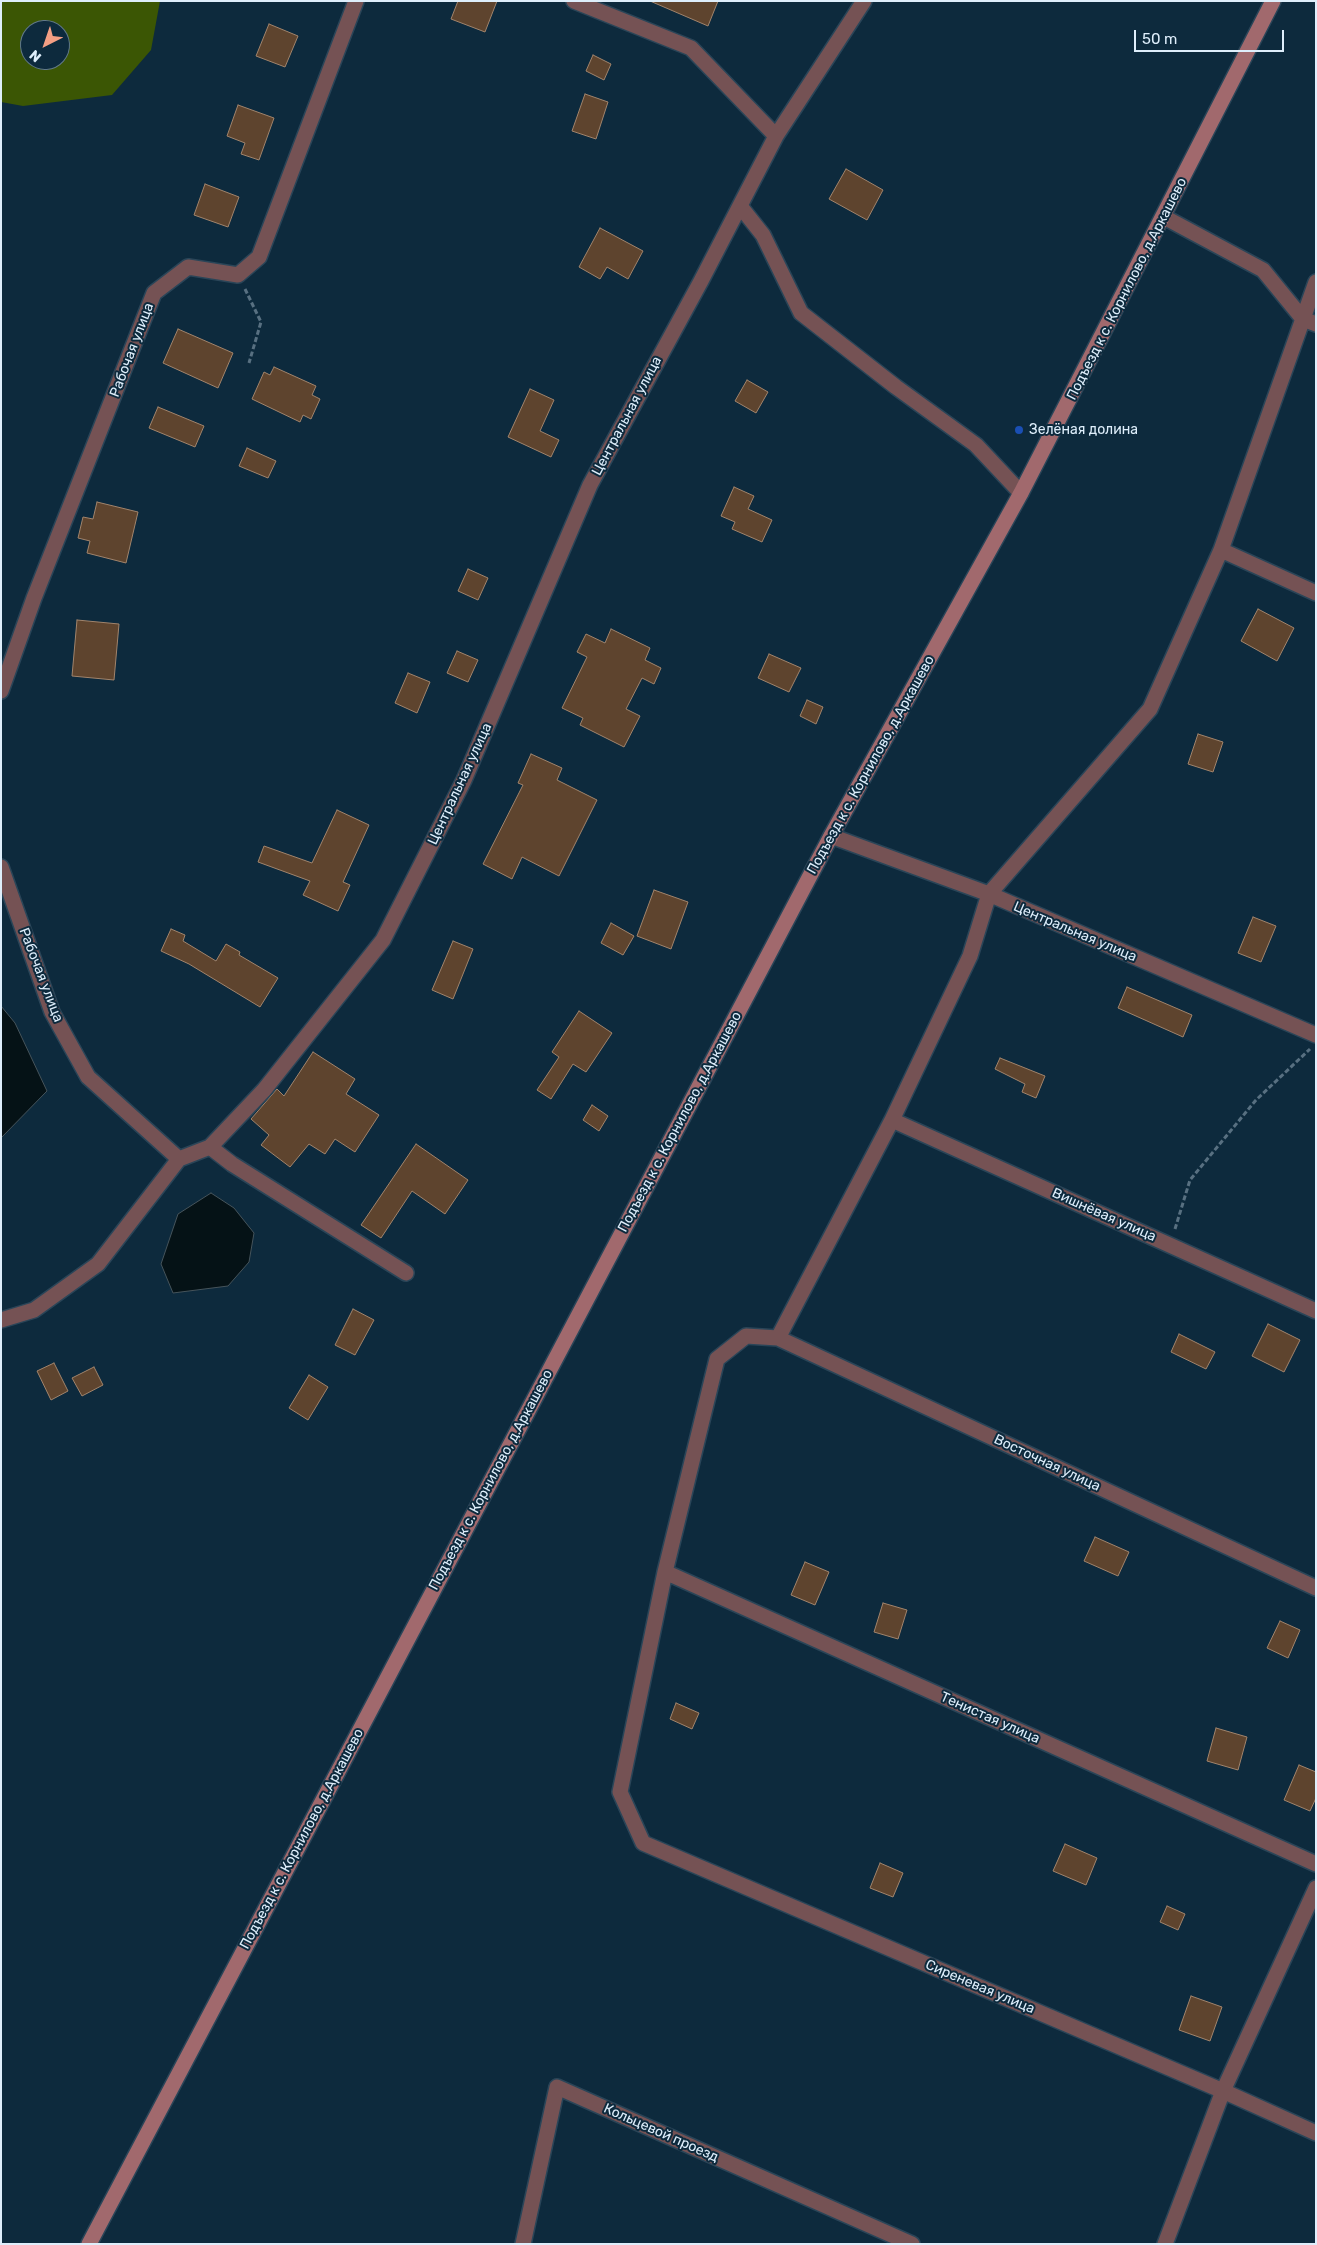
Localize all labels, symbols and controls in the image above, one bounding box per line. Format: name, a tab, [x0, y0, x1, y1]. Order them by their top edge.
north arrow	[20, 20, 70, 70]
scale bar	[1137, 20, 1287, 52]
text: 50 m	[1142, 30, 1177, 48]
text: N	[26, 46, 45, 66]
street label: Подъезд к с. Корнилово, д.Аркашево	[1063, 175, 1191, 403]
street label: Рабочая улица	[106, 300, 158, 400]
street label: Центральная улица	[588, 354, 666, 478]
place label: Зелёная долина	[1029, 422, 1138, 438]
marker: Зелёная долина	[1013, 424, 1025, 436]
street label: Подъезд к с. Корнилово, д.Аркашево	[804, 653, 938, 877]
street label: Центральная улица	[424, 720, 496, 848]
street label: Центральная улица	[1011, 898, 1139, 966]
street label: Рабочая улица	[15, 925, 67, 1025]
street label: Подъезд к с. Корнилово, д.Аркашево	[615, 1009, 745, 1235]
street label: Вишнёвая улица	[1049, 1185, 1159, 1245]
street label: Подъезд к с. Корнилово, д.Аркашево	[426, 1367, 556, 1593]
street label: Восточная улица	[991, 1431, 1103, 1495]
street label: Тенистая улица	[938, 1689, 1042, 1747]
street label: Подъезд к с. Корнилово, д.Аркашево	[237, 1726, 367, 1952]
street label: Сиреневая улица	[923, 1956, 1037, 2018]
street label: Кольцевой проезд	[601, 2100, 721, 2166]

